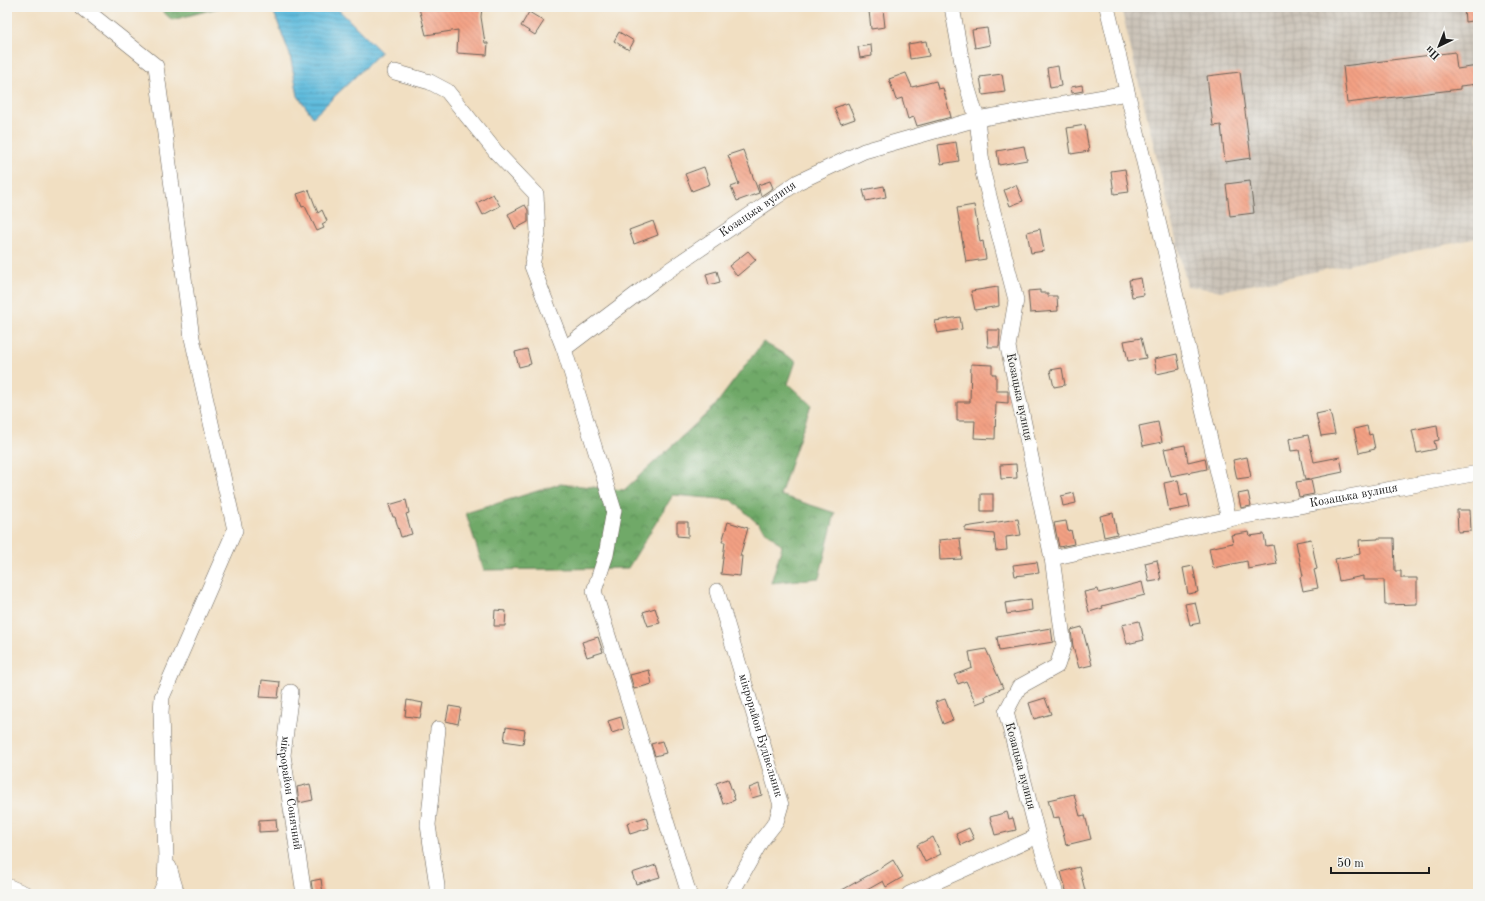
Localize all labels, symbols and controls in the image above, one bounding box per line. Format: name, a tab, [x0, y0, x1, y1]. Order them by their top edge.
north arrow	[1419, 26, 1459, 66]
text: Пн	[1424, 43, 1443, 61]
street label: Козацька вулиця	[718, 179, 798, 240]
street label: Козацька вулиця	[1004, 352, 1034, 442]
street label: Козацька вулиця	[1309, 482, 1399, 510]
street label: мікрорайон Будівельник	[736, 673, 784, 799]
street label: Козацька вулиця	[1003, 721, 1037, 811]
street label: мікрорайон Сонячний	[277, 735, 303, 851]
scale bar	[1331, 849, 1429, 875]
text: 50 m	[1337, 857, 1364, 870]

